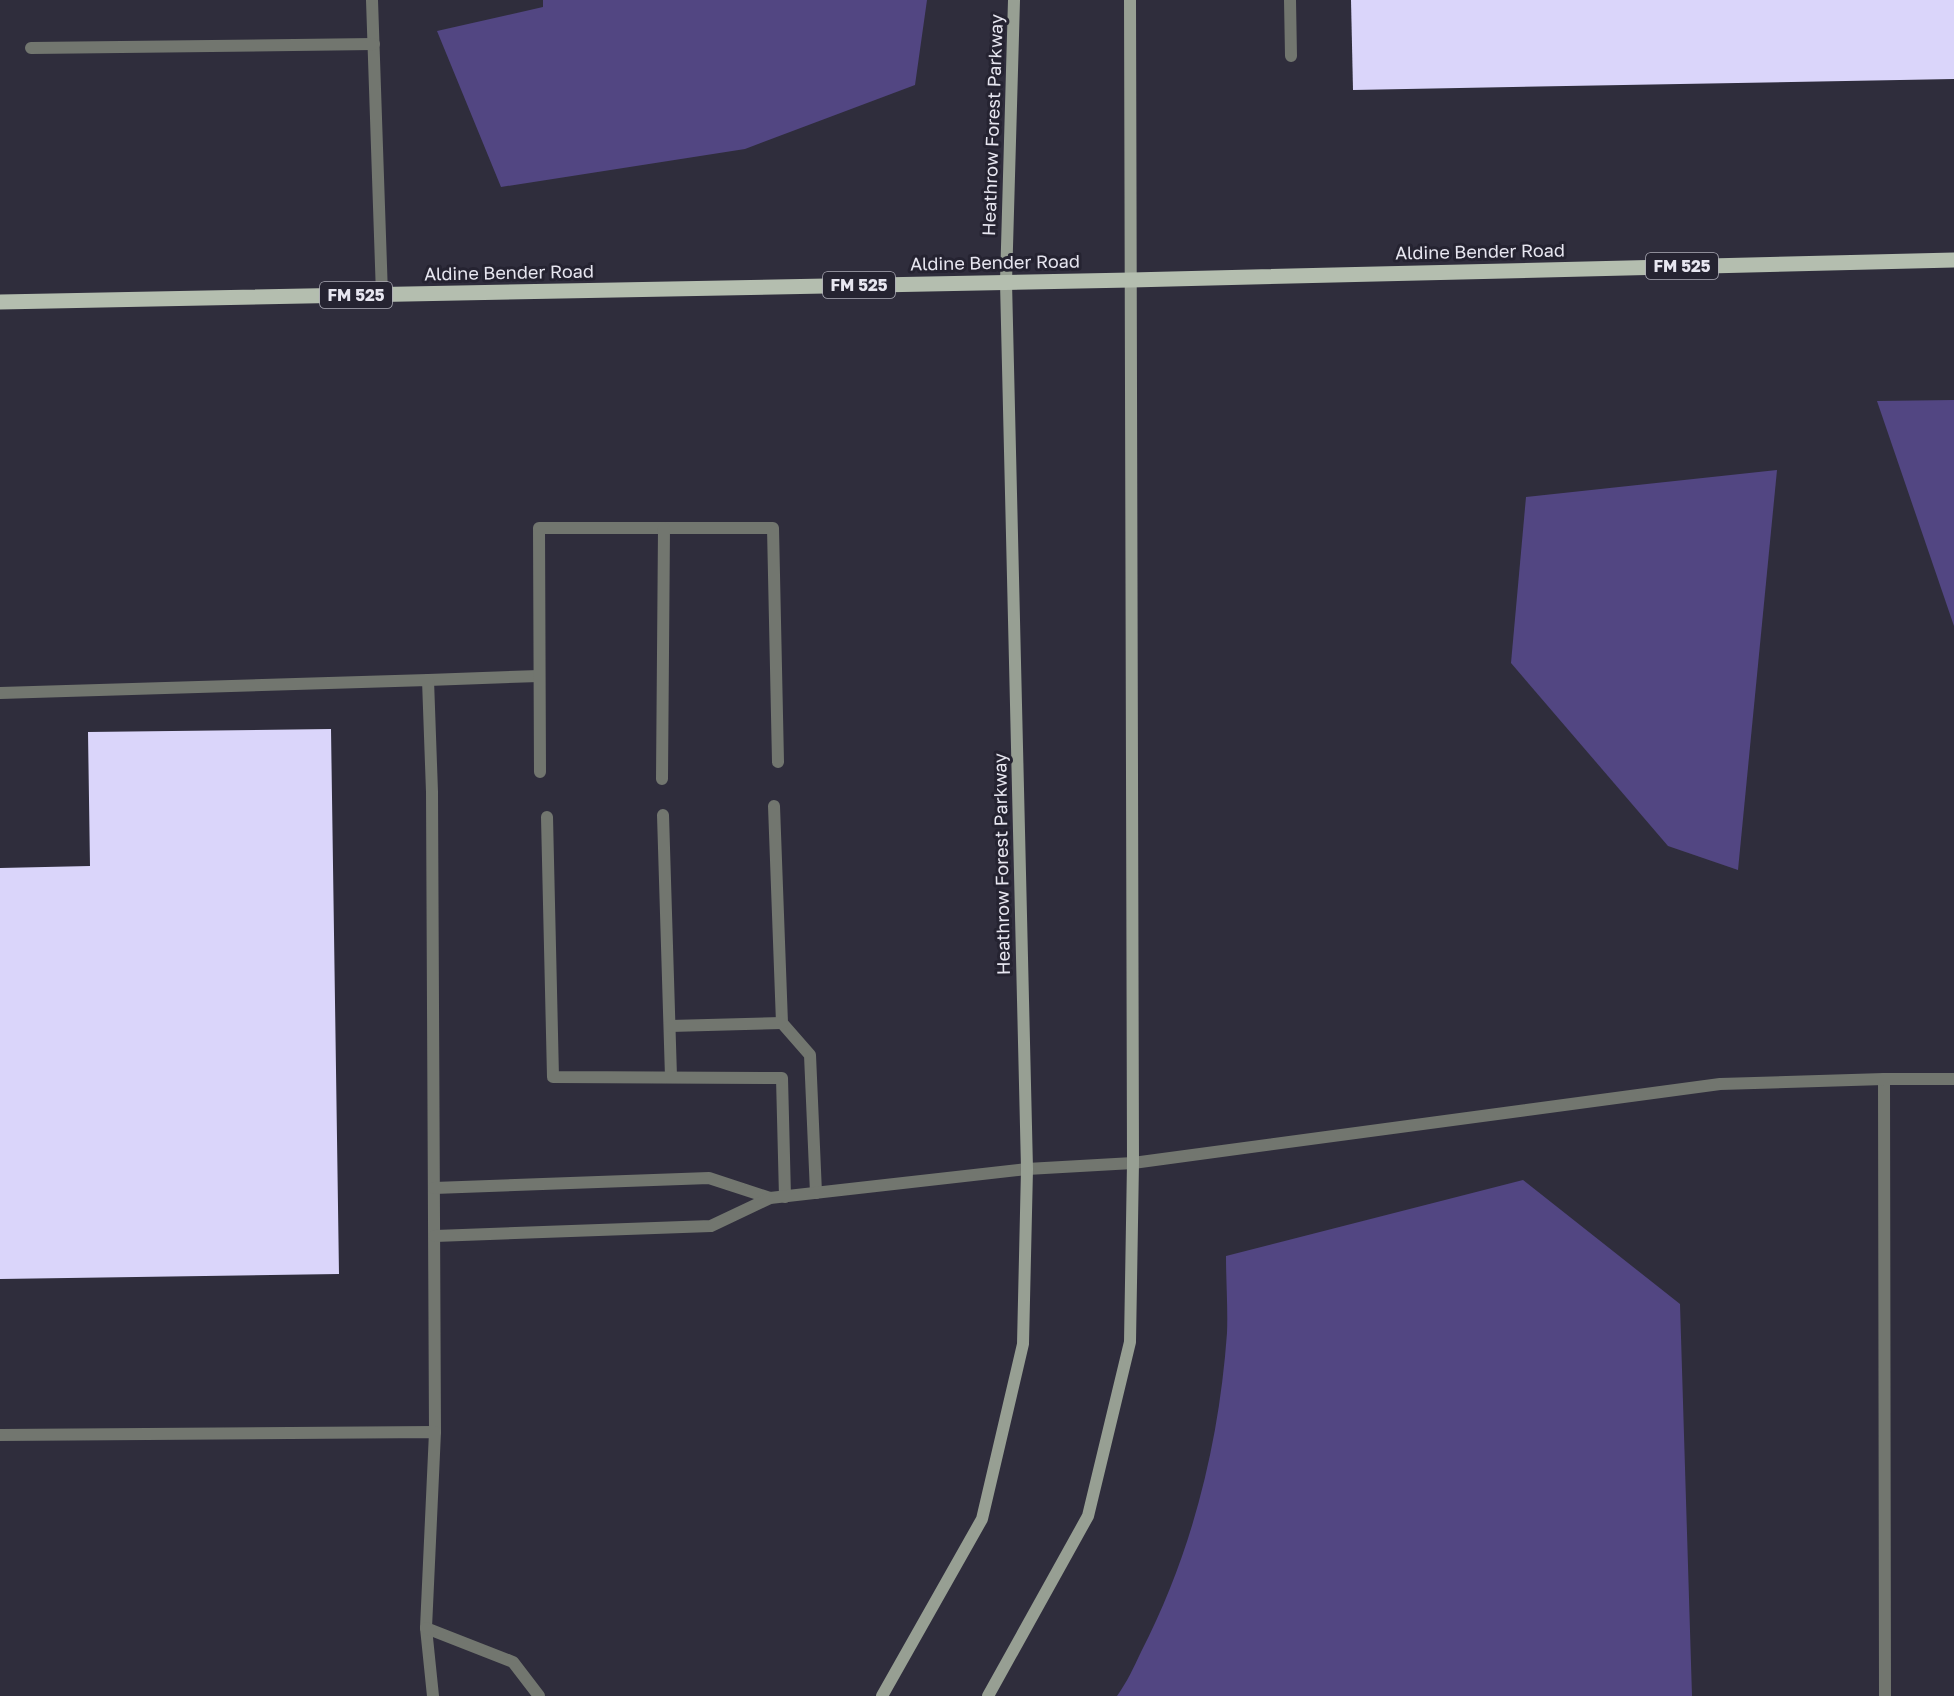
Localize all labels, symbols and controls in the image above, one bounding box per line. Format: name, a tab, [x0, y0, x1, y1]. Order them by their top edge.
street label: Heathrow Forest Parkway	[977, 14, 1007, 236]
street label: Aldine Bender Road	[1395, 239, 1565, 263]
street label: Aldine Bender Road	[910, 250, 1080, 274]
road number: FM 525	[1646, 253, 1718, 279]
street label: Aldine Bender Road	[424, 260, 594, 284]
road number: FM 525	[823, 272, 895, 298]
road number: FM 525	[320, 282, 392, 308]
street label: Heathrow Forest Parkway	[988, 753, 1014, 975]

